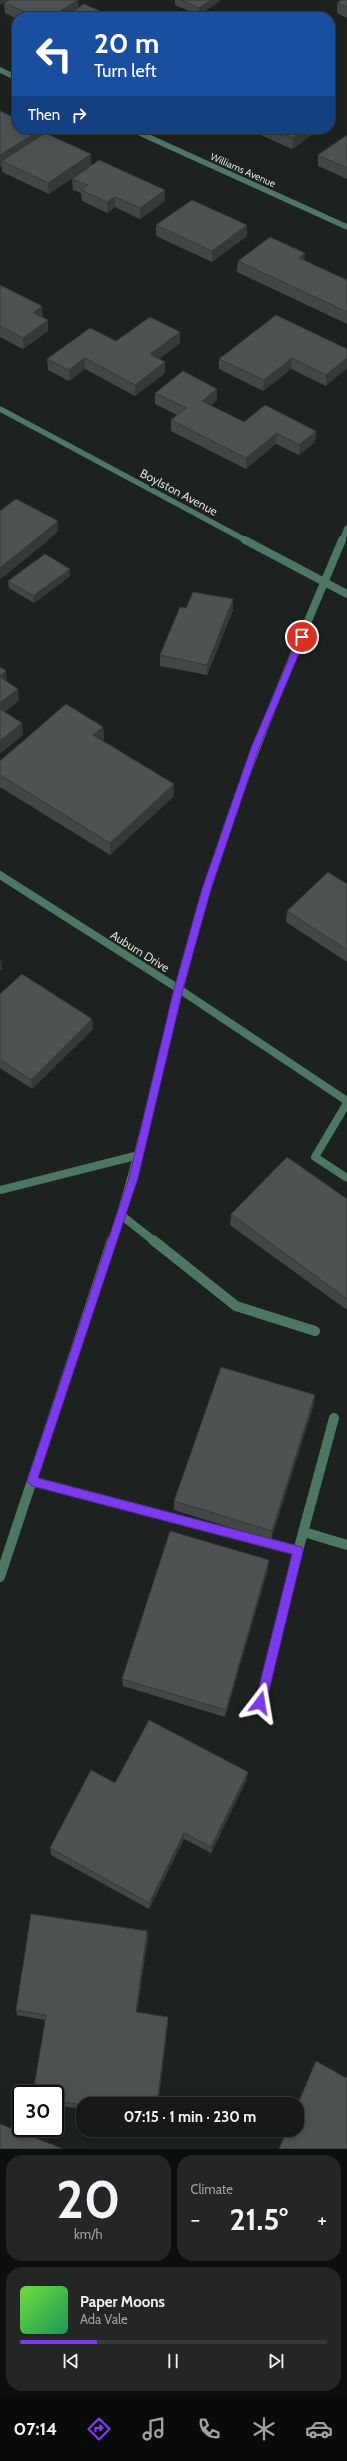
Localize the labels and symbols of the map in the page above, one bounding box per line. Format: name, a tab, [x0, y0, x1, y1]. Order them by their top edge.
street label: Williams Avenue	[208, 150, 278, 190]
street label: Boylston Avenue	[138, 465, 220, 519]
pin	[285, 620, 319, 654]
street label: Auburn Drive	[108, 927, 172, 975]
position arrow	[239, 1682, 281, 1724]
speed limit sign: 30	[12, 2085, 64, 2137]

